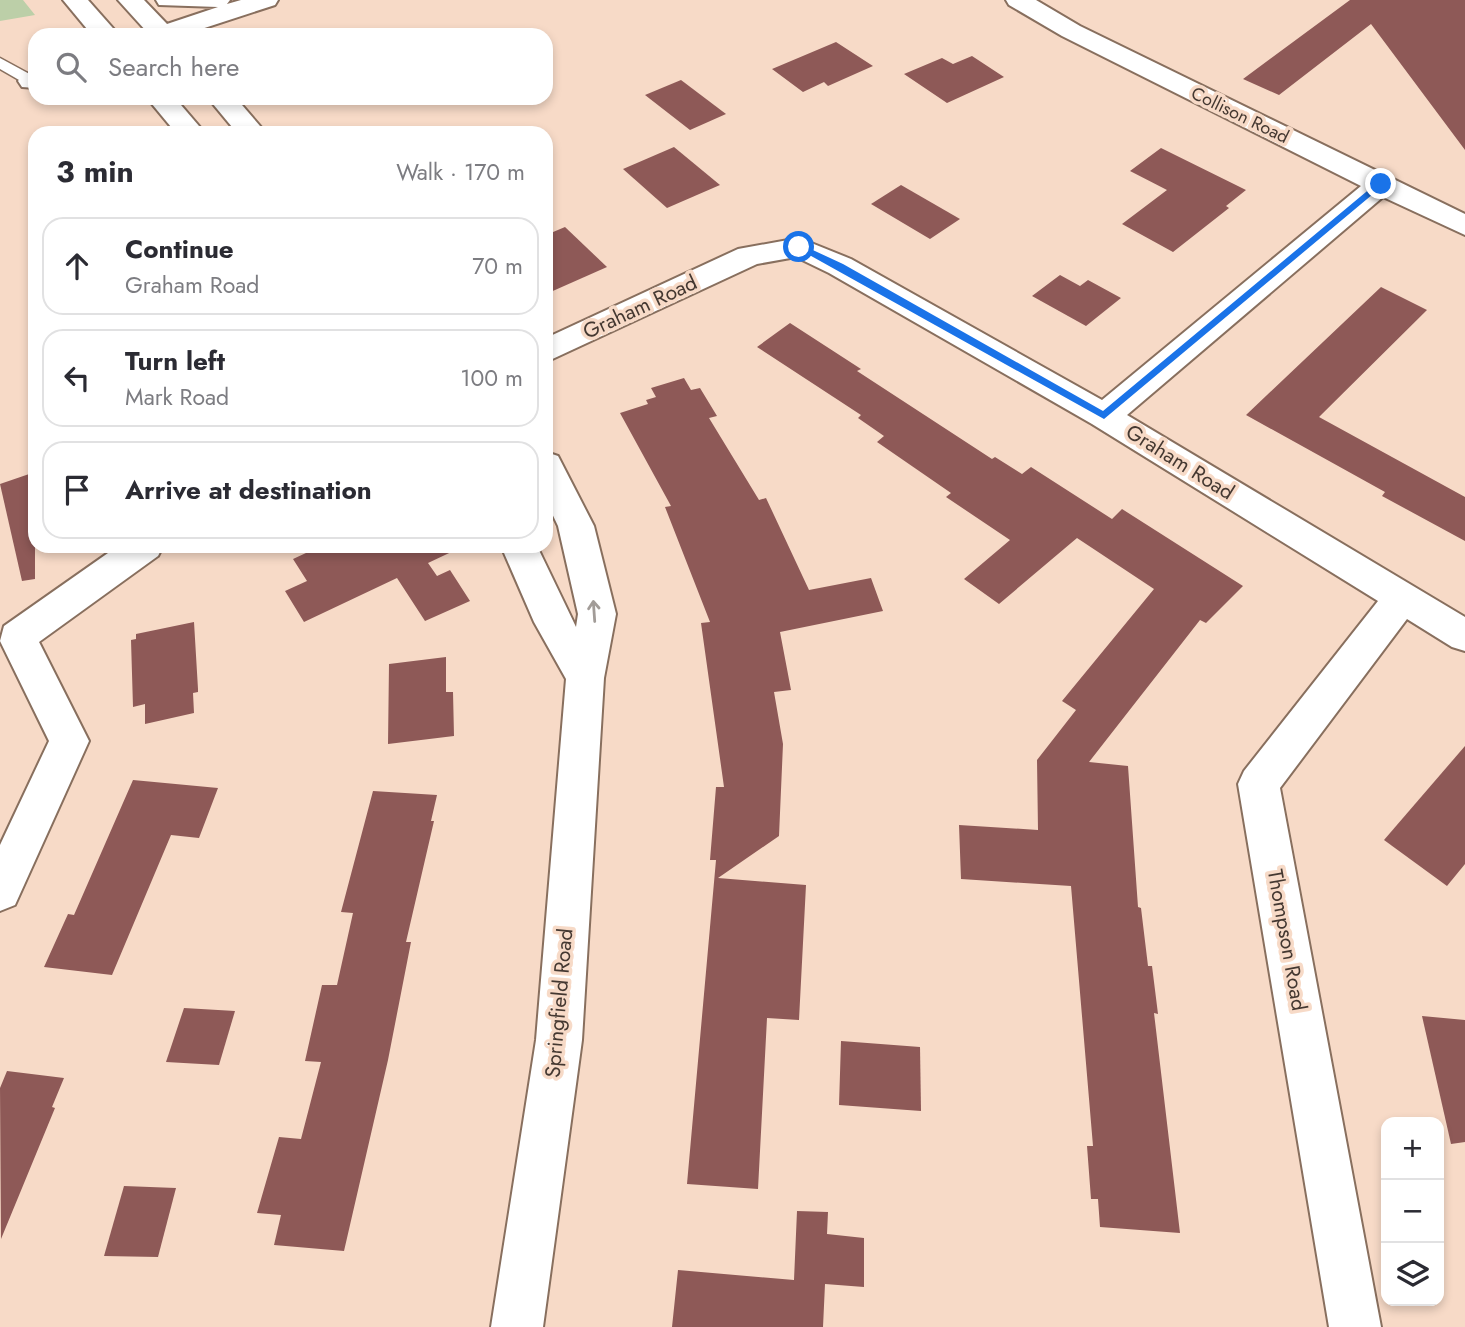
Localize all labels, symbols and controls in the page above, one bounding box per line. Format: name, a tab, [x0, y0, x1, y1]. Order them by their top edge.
search box	[28, 28, 553, 105]
icon: search	[52, 48, 90, 86]
text: Search here	[108, 48, 240, 86]
street label: Collison Road	[1187, 80, 1293, 150]
text: 3 min	[56, 150, 134, 193]
text: Walk · 170 m	[396, 155, 525, 189]
route end	[1365, 168, 1396, 199]
text: Continue	[125, 230, 234, 268]
route start	[783, 231, 814, 262]
icon: ahead	[58, 247, 96, 285]
text: 70 m	[472, 249, 523, 283]
street label: Graham Road	[578, 267, 702, 347]
text: Graham Road	[125, 268, 259, 302]
text: Turn left	[125, 342, 225, 380]
icon: left	[58, 359, 96, 397]
text: 100 m	[460, 361, 523, 395]
text: Mark Road	[125, 380, 229, 414]
street label: Graham Road	[1120, 417, 1240, 507]
icon: arrive	[58, 471, 96, 509]
text: Arrive at destination	[125, 471, 372, 509]
one-way arrow	[587, 600, 600, 623]
street label: Thompson Road	[1260, 867, 1314, 1013]
street label: Springfield Road	[538, 927, 580, 1079]
map controls	[1381, 1117, 1444, 1306]
button: +	[1381, 1117, 1444, 1180]
button: −	[1381, 1180, 1444, 1243]
button: layers	[1381, 1243, 1444, 1306]

